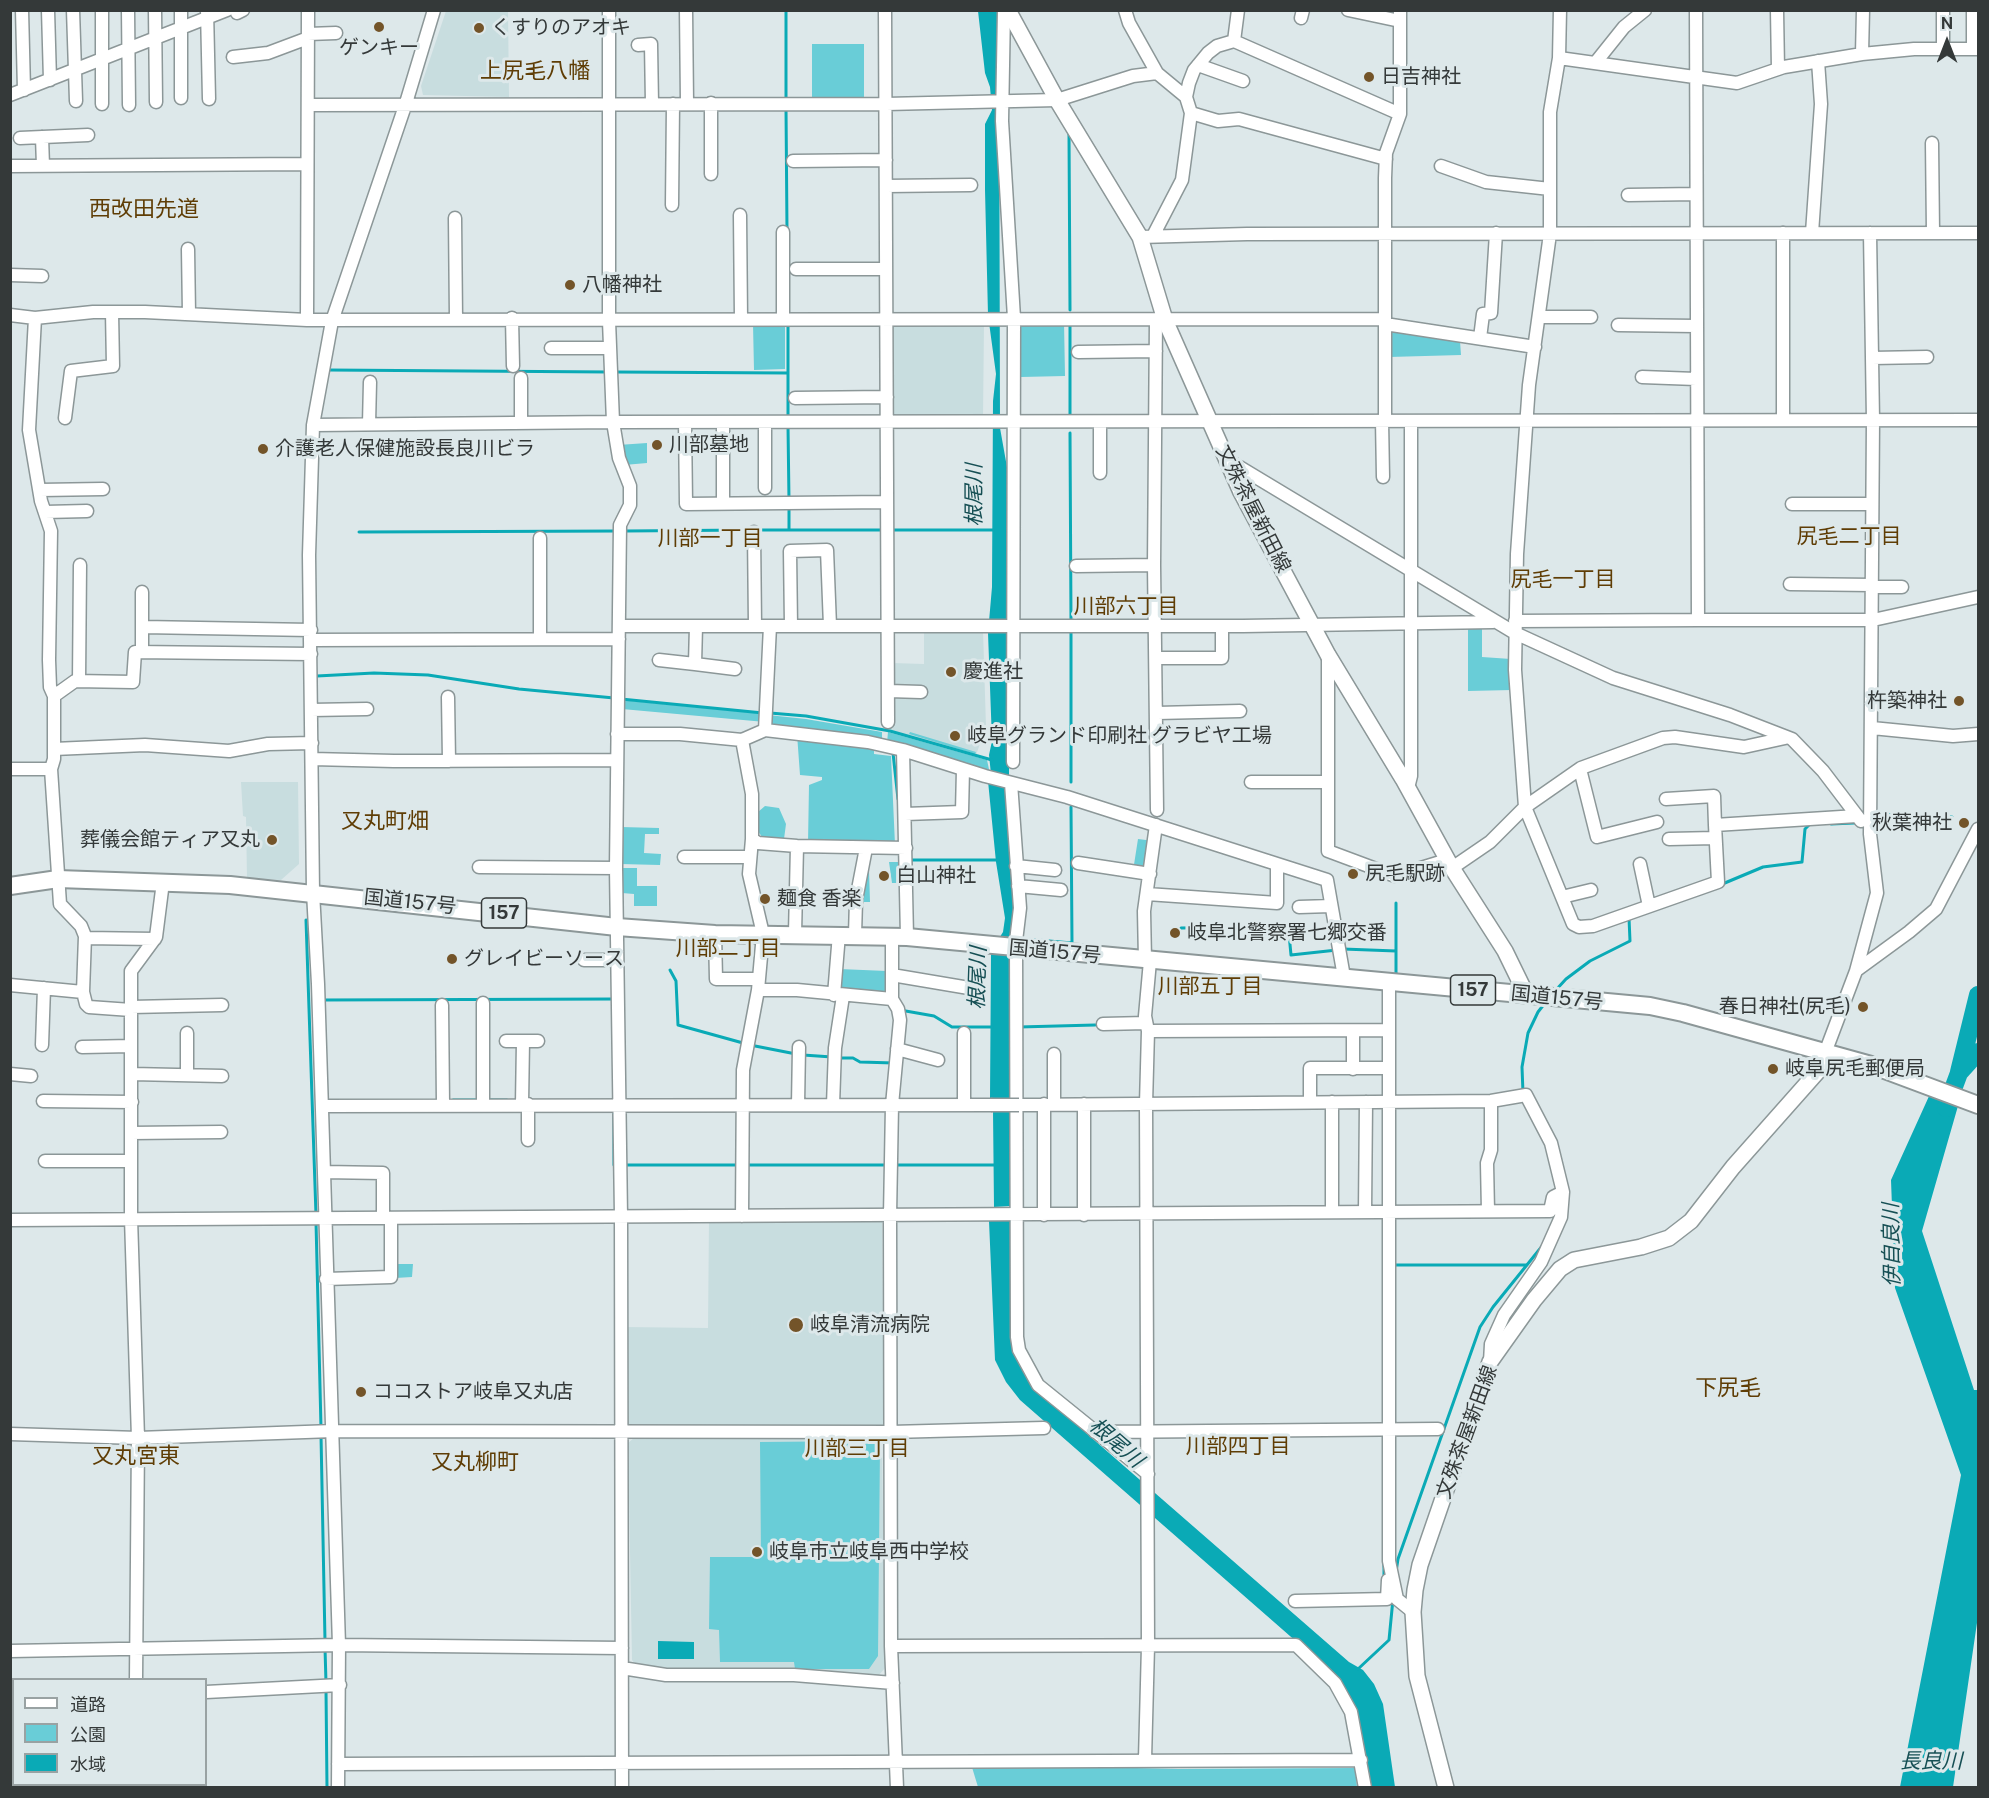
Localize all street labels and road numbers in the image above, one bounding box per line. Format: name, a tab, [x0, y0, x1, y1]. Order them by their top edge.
street label: 文殊茶屋新田線	[1211, 441, 1295, 577]
street label: 国道157号	[363, 885, 457, 919]
road number: 157	[482, 898, 526, 928]
street label: 国道157号	[1008, 936, 1102, 968]
road number: 157	[1450, 975, 1496, 1005]
street label: 国道157号	[1510, 981, 1604, 1015]
street label: 文殊茶屋新田線	[1432, 1362, 1502, 1502]

